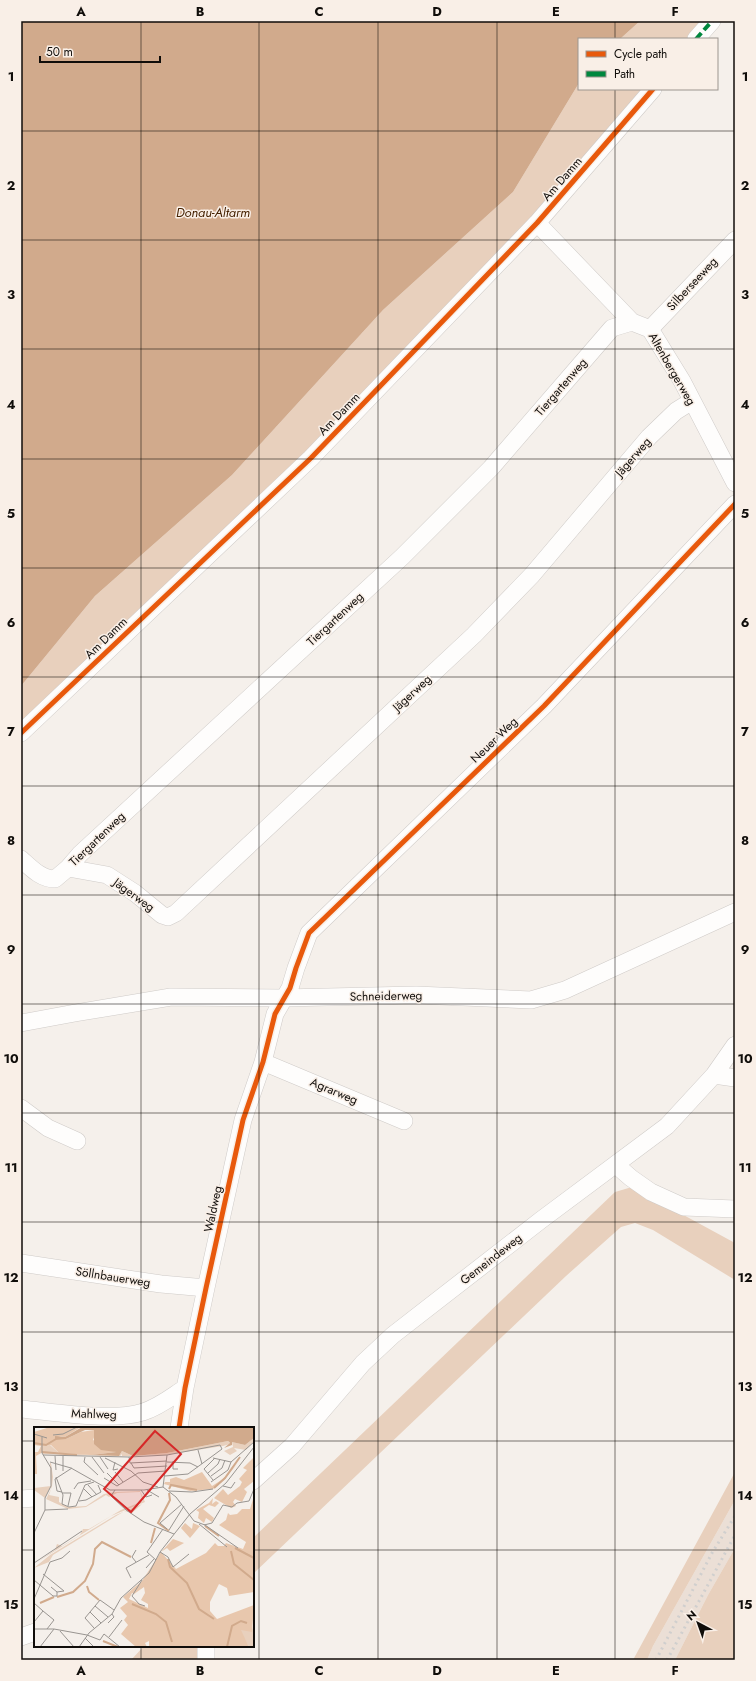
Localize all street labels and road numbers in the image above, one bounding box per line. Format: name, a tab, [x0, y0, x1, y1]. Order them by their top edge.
street label: Am Damm	[538, 153, 586, 205]
street label: Silberseeweg	[662, 253, 722, 315]
street label: Altenbergerweg	[644, 329, 700, 409]
street label: Tiergartenweg	[531, 354, 591, 420]
street label: Am Damm	[314, 388, 364, 440]
street label: Jägerweg	[609, 433, 655, 482]
street label: Tiergartenweg	[303, 588, 367, 650]
street label: Am Damm	[80, 613, 132, 663]
street label: Jägerweg	[387, 670, 435, 717]
street label: Neuer Weg	[466, 713, 522, 767]
street label: Tiergartenweg	[65, 808, 129, 870]
street label: Jägerweg	[108, 873, 158, 916]
street label: Schneiderweg	[349, 986, 423, 1006]
street label: Agrarweg	[307, 1073, 361, 1109]
street label: Waldweg	[199, 1184, 227, 1234]
street label: Gemeindeweg	[456, 1229, 526, 1289]
street label: Söllnbauerweg	[74, 1262, 152, 1292]
street label: Mahlweg	[71, 1404, 117, 1424]

